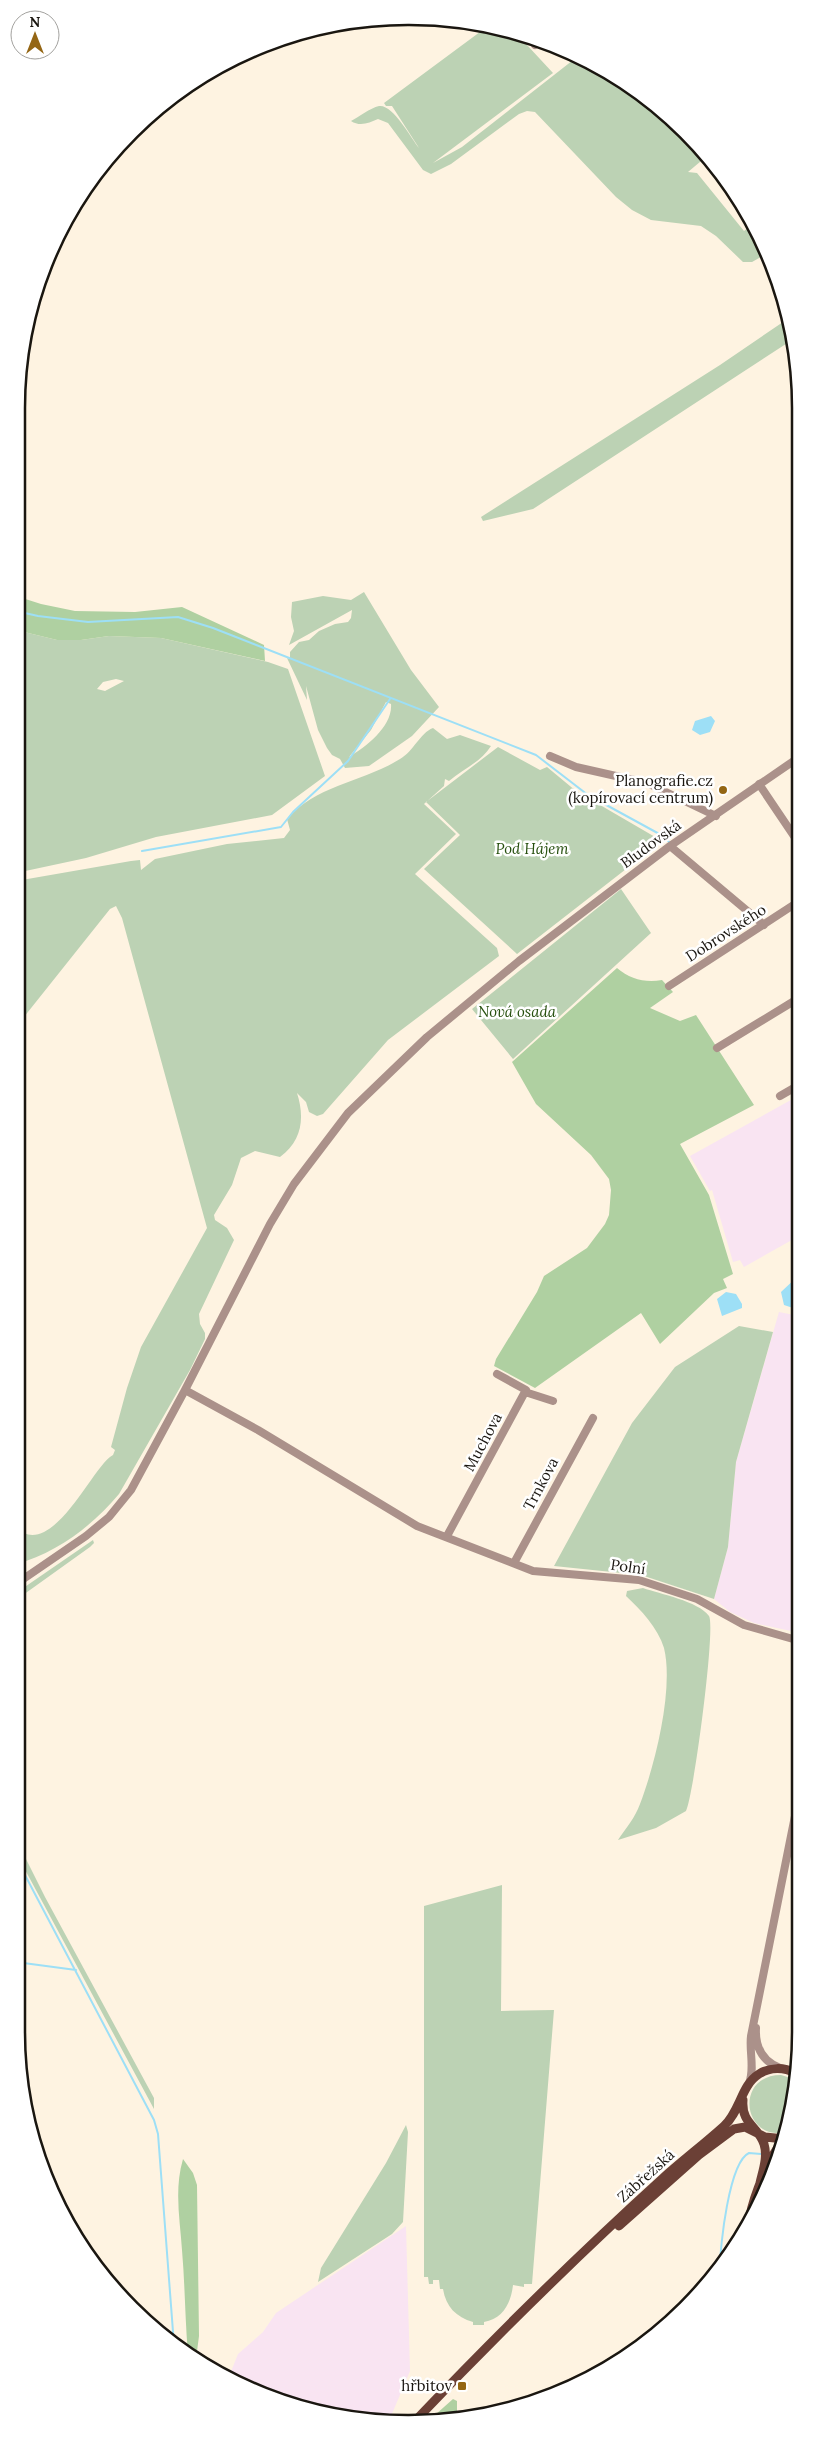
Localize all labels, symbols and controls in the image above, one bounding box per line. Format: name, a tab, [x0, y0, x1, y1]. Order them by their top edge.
north arrow	[10, 10, 60, 60]
text: N	[30, 13, 41, 31]
place label: Planografie.cz (kopírovací centrum)	[568, 771, 713, 808]
marker: Planografie.cz (kopírovací centrum)	[717, 784, 729, 796]
street label: Bludovská	[617, 815, 685, 872]
park label: Pod Hájem	[495, 839, 569, 858]
street label: Dobrovského	[682, 899, 770, 966]
park label: Nová osada	[478, 1002, 557, 1021]
street label: Muchova	[459, 1409, 506, 1474]
street label: Trnkova	[519, 1454, 562, 1513]
street label: Polní	[609, 1555, 647, 1578]
street label: Zábřežská	[613, 2145, 678, 2206]
place label: hřbitov	[401, 2376, 452, 2395]
marker: hřbitov	[456, 2380, 468, 2392]

